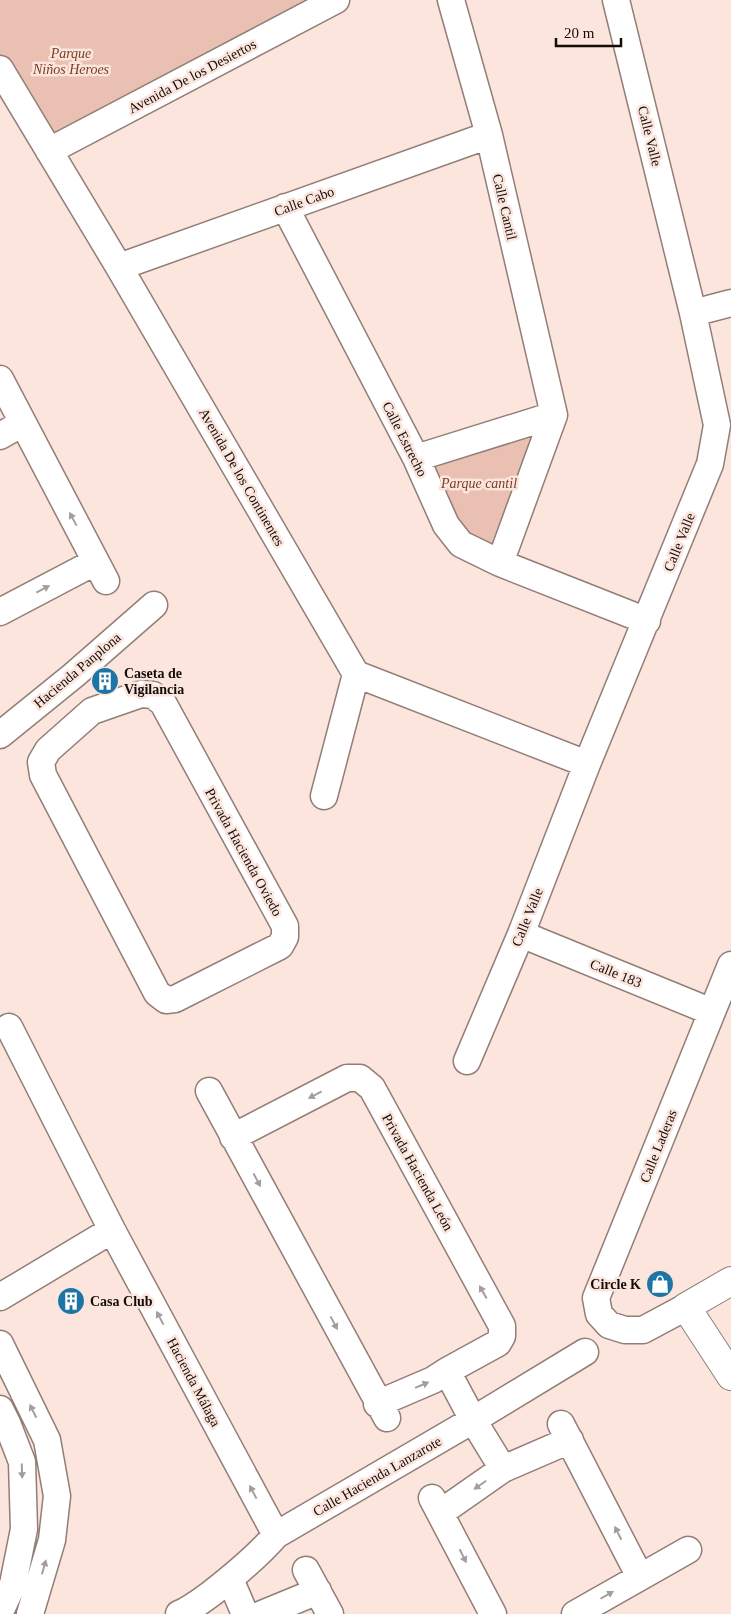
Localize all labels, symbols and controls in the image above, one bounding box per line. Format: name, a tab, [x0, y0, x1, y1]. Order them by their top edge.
scale bar	[556, 15, 621, 47]
text: 20 m	[564, 25, 595, 41]
street label: Avenida De los Desiertos	[126, 36, 259, 116]
park label: Parque Niños Heroes	[32, 46, 110, 77]
street label: Calle Valle	[635, 104, 664, 168]
street label: Calle Cantil	[490, 173, 519, 242]
street label: Calle Cabo	[272, 184, 336, 219]
street label: Calle Estrecho	[379, 399, 430, 479]
street label: Avenida De los Continentes	[196, 406, 287, 549]
park label: Parque cantil	[440, 476, 517, 491]
street label: Calle Valle	[661, 511, 698, 574]
one-way arrow	[69, 512, 77, 526]
one-way arrow	[36, 585, 50, 593]
street label: Hacienda Panplona	[31, 629, 124, 711]
building icon: Caseta de Vigilancia	[90, 666, 120, 696]
place label: Caseta de Vigilancia	[124, 666, 184, 697]
street label: Privada Hacienda Oviedo	[202, 786, 285, 919]
street label: Calle Valle	[509, 886, 546, 949]
street label: Calle 183	[588, 956, 644, 991]
one-way arrow	[308, 1091, 322, 1099]
street label: Calle Laderas	[637, 1108, 680, 1185]
street label: Privada Hacienda León	[379, 1111, 456, 1233]
one-way arrow	[252, 1174, 261, 1187]
shop icon: Circle K	[645, 1269, 675, 1299]
place label: Circle K	[590, 1277, 641, 1292]
one-way arrow	[479, 1284, 487, 1299]
building icon: Casa Club	[56, 1286, 86, 1316]
place label: Casa Club	[90, 1294, 153, 1309]
one-way arrow	[156, 1311, 164, 1326]
one-way arrow	[330, 1316, 338, 1331]
street label: Hacienda Málaga	[164, 1335, 224, 1430]
one-way arrow	[415, 1380, 429, 1388]
one-way arrow	[28, 1403, 37, 1418]
street label: Calle Hacienda Lanzarote	[311, 1434, 444, 1519]
one-way arrow	[18, 1463, 26, 1479]
one-way arrow	[473, 1480, 487, 1490]
one-way arrow	[249, 1485, 257, 1500]
one-way arrow	[614, 1526, 622, 1541]
one-way arrow	[459, 1549, 467, 1564]
one-way arrow	[41, 1560, 49, 1575]
one-way arrow	[601, 1591, 614, 1600]

